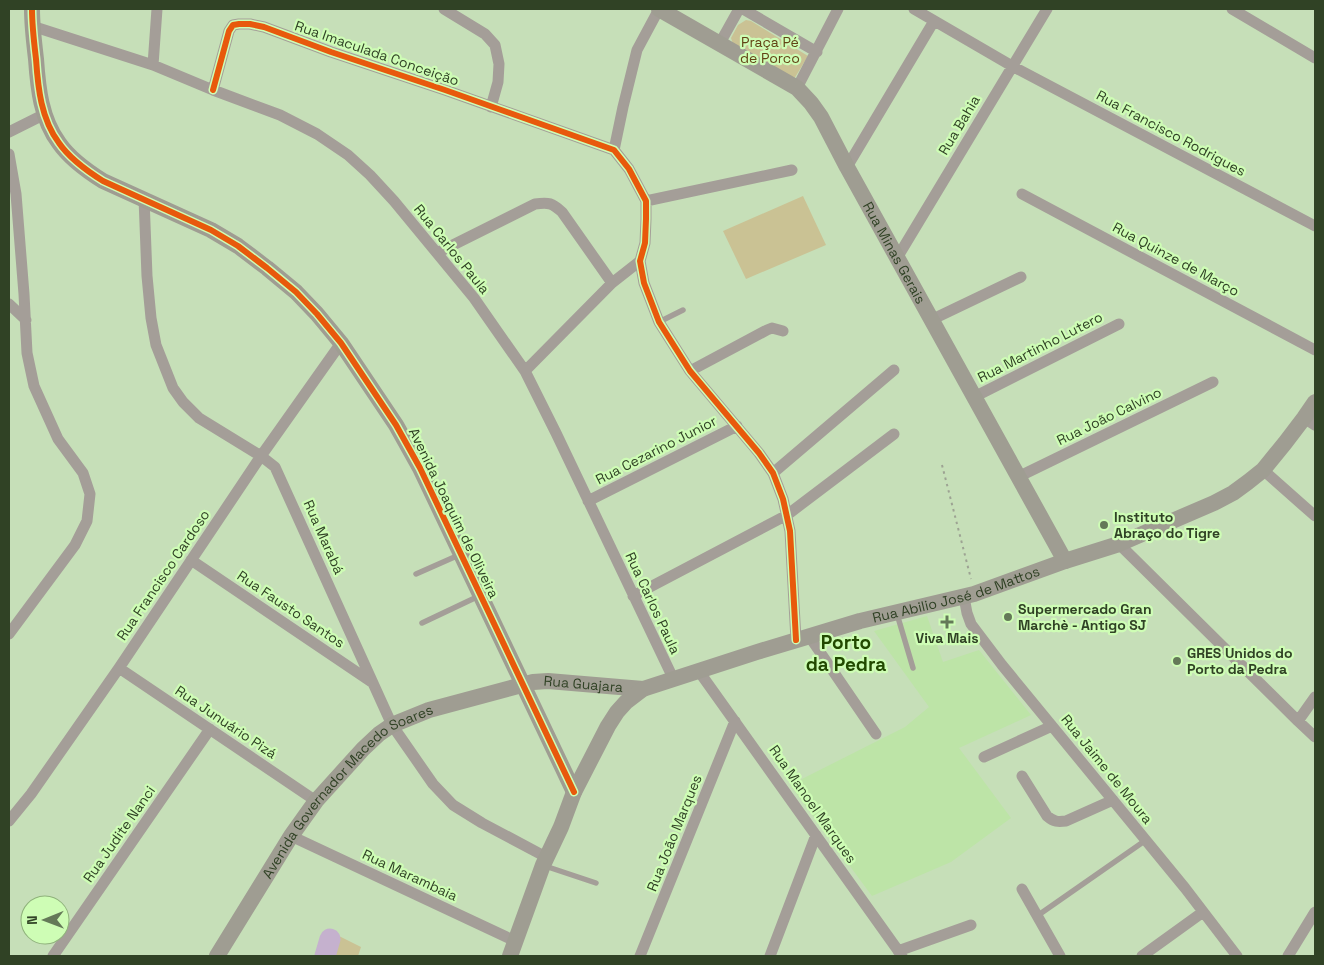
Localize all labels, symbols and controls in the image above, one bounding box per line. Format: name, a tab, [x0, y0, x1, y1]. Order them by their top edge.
street label: Rua Imaculada Conceição	[293, 16, 461, 90]
park label: Praça Pé de Porco	[740, 33, 800, 67]
street label: Rua Francisco Rodrigues	[1093, 86, 1249, 180]
street label: Rua Bahia	[934, 92, 984, 158]
street label: Rua Minas Gerais	[859, 199, 930, 307]
street label: Rua Carlos Paula	[410, 200, 494, 298]
street label: Rua Quinze de Março	[1110, 218, 1242, 300]
street label: Rua Martinho Lutero	[974, 308, 1106, 386]
street label: Rua João Calvino	[1054, 383, 1164, 449]
street label: Rua Cezarino Junior	[592, 412, 720, 488]
street label: Avenida Joaquim de Oliveira	[405, 425, 503, 601]
street label: Rua Marabá	[300, 497, 348, 577]
street label: Rua Francisco Cardoso	[113, 506, 213, 644]
place label: Instituto Abraço do Tigre	[1114, 508, 1220, 542]
marker: Instituto Abraço do Tigre	[1098, 519, 1110, 531]
street label: Rua Carlos Paula	[621, 549, 685, 657]
street label: Rua Abilio José de Mattos	[871, 562, 1042, 627]
street label: Rua Fausto Santos	[234, 566, 348, 652]
place label: Supermercado Gran Marchè - Antigo SJ	[1018, 600, 1152, 634]
marker: Supermercado Gran Marchè - Antigo SJ	[1002, 611, 1014, 623]
marker: Viva Mais	[941, 616, 953, 628]
place label: Viva Mais	[915, 629, 979, 647]
district label: Porto da Pedra	[806, 630, 886, 677]
place label: GRES Unidos do Porto da Pedra	[1187, 644, 1293, 678]
marker: GRES Unidos do Porto da Pedra	[1171, 655, 1183, 667]
street label: Rua Guajara	[543, 672, 624, 696]
street label: Rua Junuário Pizá	[172, 681, 280, 763]
street label: Avenida Governador Macedo Soares	[258, 700, 436, 882]
street label: Rua Jaime de Moura	[1057, 711, 1157, 827]
street label: Rua Manoel Marques	[765, 741, 861, 867]
street label: Rua João Marques	[642, 772, 706, 894]
street label: Rua Judite Nanci	[79, 782, 159, 886]
street label: Rua Marambaia	[360, 845, 460, 905]
north arrow	[20, 895, 70, 945]
text: N	[23, 915, 41, 925]

